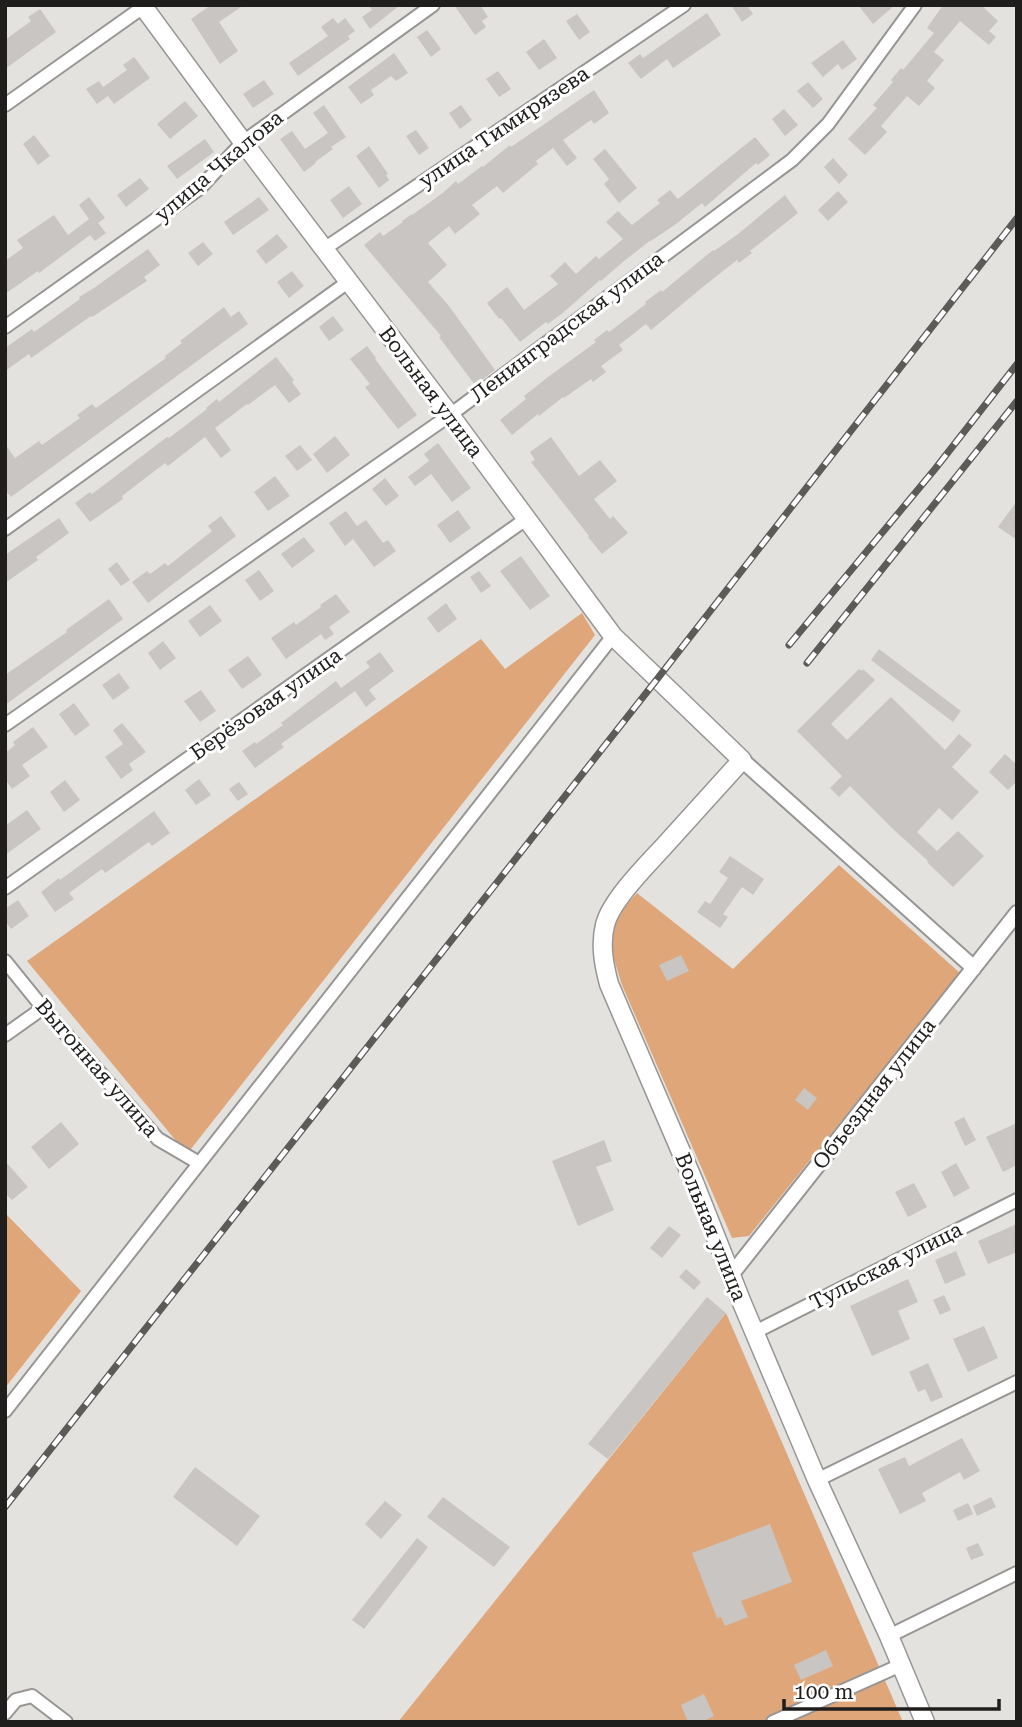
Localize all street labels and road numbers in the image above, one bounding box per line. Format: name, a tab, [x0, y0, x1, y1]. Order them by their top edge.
street label: улица Тимирязева	[414, 61, 594, 193]
street label: улица Чкалова	[150, 105, 288, 227]
street label: Ленинградская улица	[466, 246, 669, 407]
street label: Вольная улица	[374, 322, 488, 463]
street label: Берёзовая улица	[186, 643, 347, 765]
street label: Выгонная улица	[31, 994, 164, 1142]
street label: Объездная улица	[808, 1013, 941, 1174]
street label: Вольная улица	[670, 1149, 752, 1305]
street label: Тульская улица	[806, 1217, 967, 1315]

